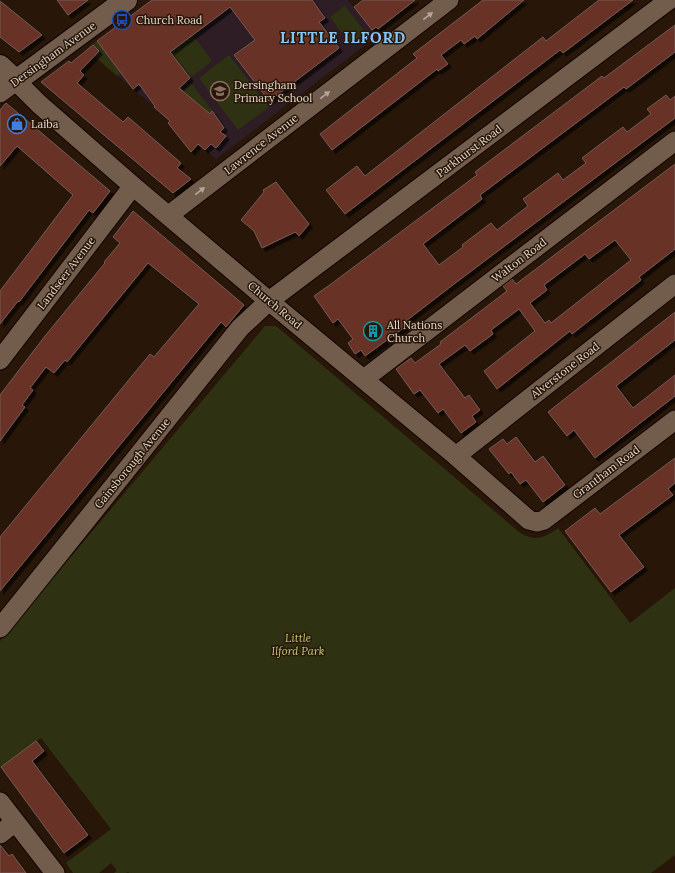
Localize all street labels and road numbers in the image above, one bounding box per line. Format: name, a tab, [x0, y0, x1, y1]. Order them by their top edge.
street label: Dersingham Avenue	[7, 18, 99, 90]
street label: Lawrence Avenue	[221, 111, 301, 177]
street label: Parkhurst Road	[433, 122, 505, 180]
street label: Landseer Avenue	[34, 234, 98, 312]
street label: Walton Road	[489, 235, 549, 285]
street label: Church Road	[245, 278, 305, 332]
street label: Alverstone Road	[527, 339, 602, 402]
street label: Gainsborough Avenue	[91, 415, 173, 511]
street label: Grantham Road	[570, 442, 643, 502]

